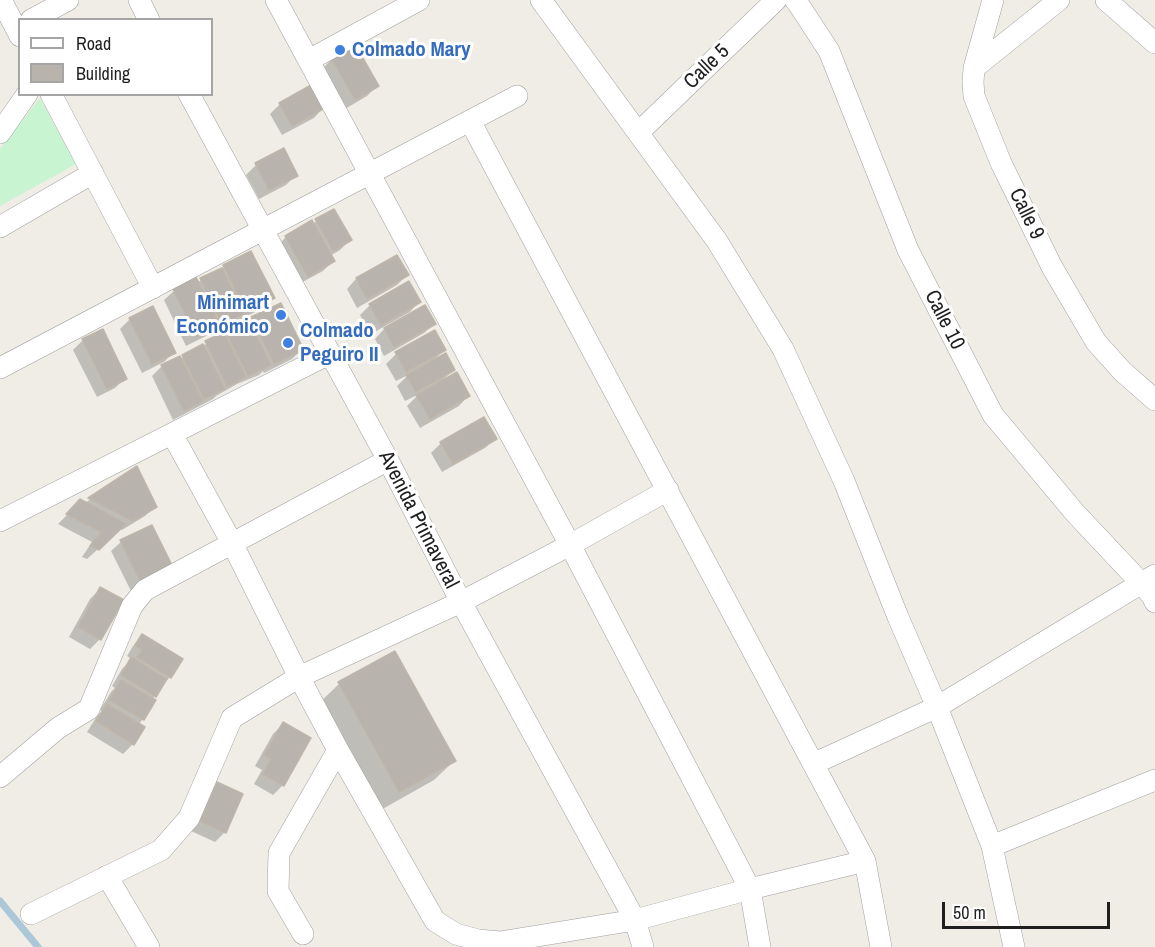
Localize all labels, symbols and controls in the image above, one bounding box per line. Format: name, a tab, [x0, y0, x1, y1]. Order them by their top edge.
legend	[18, 18, 213, 96]
text: Road	[76, 31, 111, 56]
place label: Colmado Mary	[352, 37, 471, 63]
street label: Calle 5	[679, 39, 735, 95]
marker: Colmado Mary	[333, 43, 347, 57]
text: Building	[76, 61, 130, 86]
street label: Calle 9	[1003, 184, 1049, 244]
street label: Calle 10	[918, 286, 970, 354]
place label: Minimart Económico	[176, 290, 269, 340]
marker: Minimart Económico	[274, 308, 288, 322]
place label: Colmado Peguiro II	[300, 318, 378, 368]
marker: Colmado Peguiro II	[281, 336, 295, 350]
street label: Avenida Primaveral	[373, 447, 463, 593]
scale bar	[945, 890, 1113, 928]
text: 50 m	[953, 900, 986, 925]

